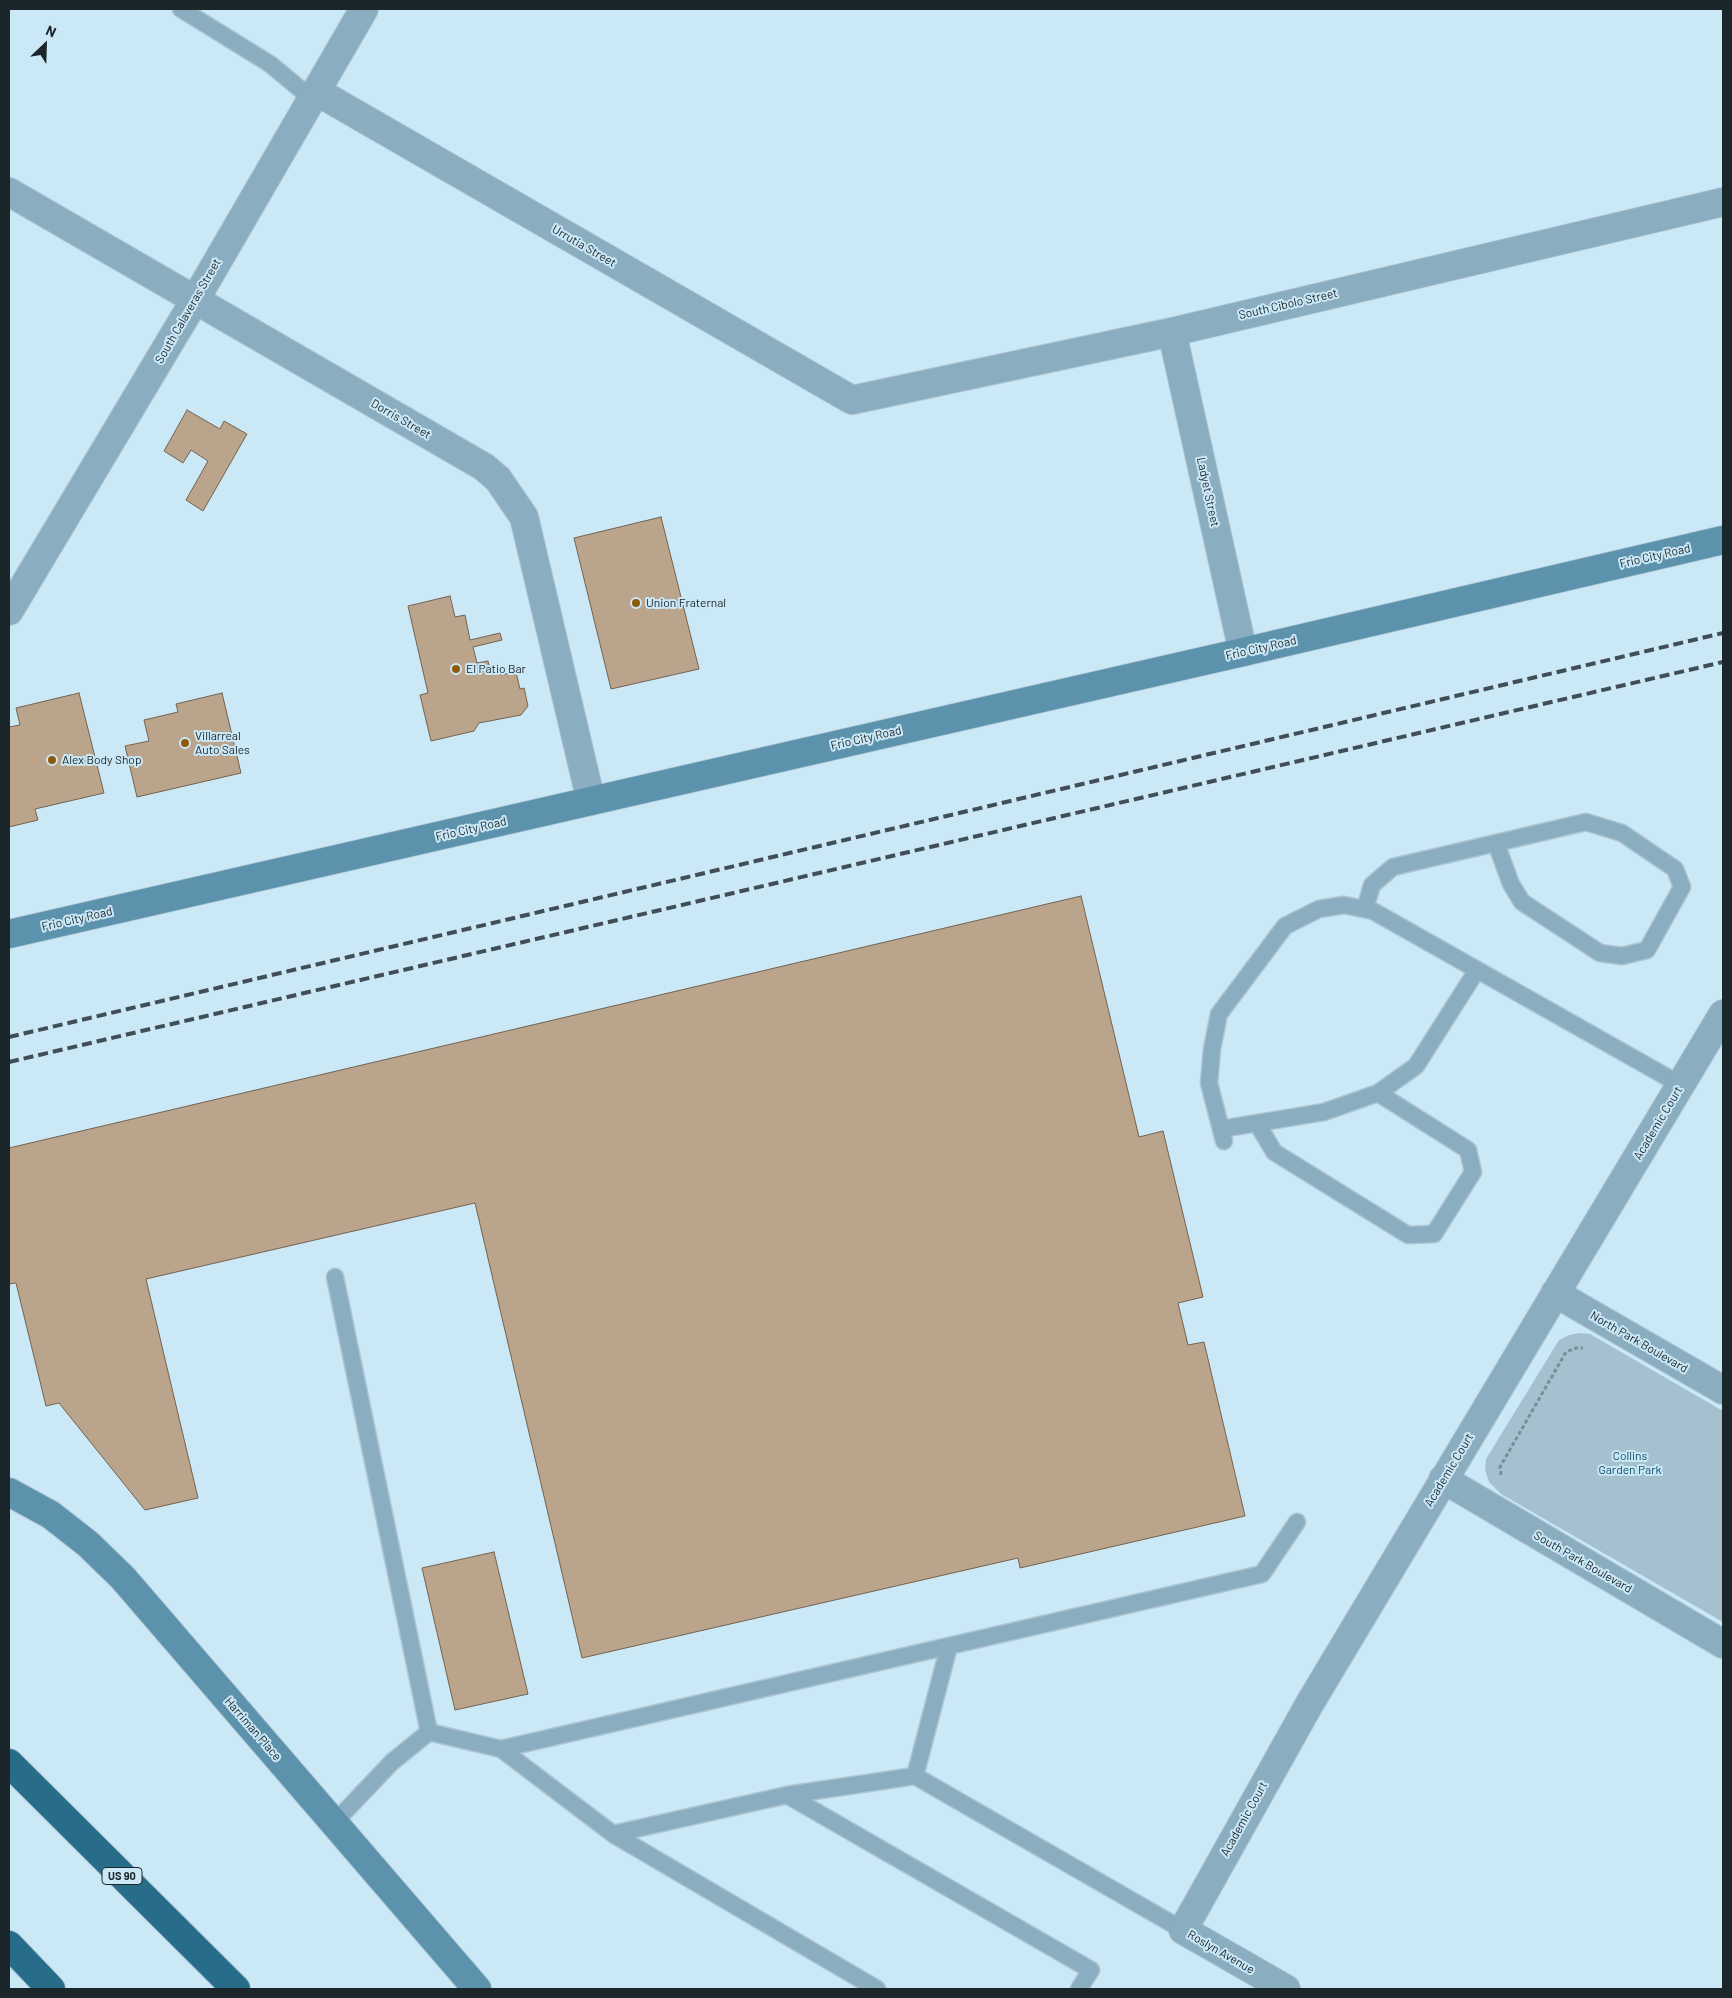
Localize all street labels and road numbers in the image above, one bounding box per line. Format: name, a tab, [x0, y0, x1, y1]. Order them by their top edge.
street label: Urrutia Street	[549, 222, 619, 270]
street label: South Calaveras Street	[152, 256, 224, 366]
street label: South Cibolo Street	[1237, 286, 1339, 322]
street label: Dorris Street	[369, 396, 433, 442]
street label: Ladyet Street	[1194, 456, 1222, 528]
street label: Frio City Road	[1618, 541, 1692, 571]
street label: Frio City Road	[1224, 633, 1298, 663]
street label: Frio City Road	[829, 723, 903, 753]
street label: Frio City Road	[434, 814, 508, 844]
street label: Frio City Road	[40, 904, 114, 934]
street label: Academic Court	[1630, 1084, 1686, 1162]
street label: North Park Boulevard	[1588, 1308, 1690, 1376]
street label: Academic Court	[1421, 1431, 1477, 1509]
street label: South Park Boulevard	[1531, 1528, 1635, 1596]
street label: Harriman Place	[222, 1694, 284, 1764]
street label: Academic Court	[1218, 1779, 1270, 1859]
road number: US 90	[102, 1868, 142, 1884]
street label: Roslyn Avenue	[1185, 1927, 1257, 1977]

